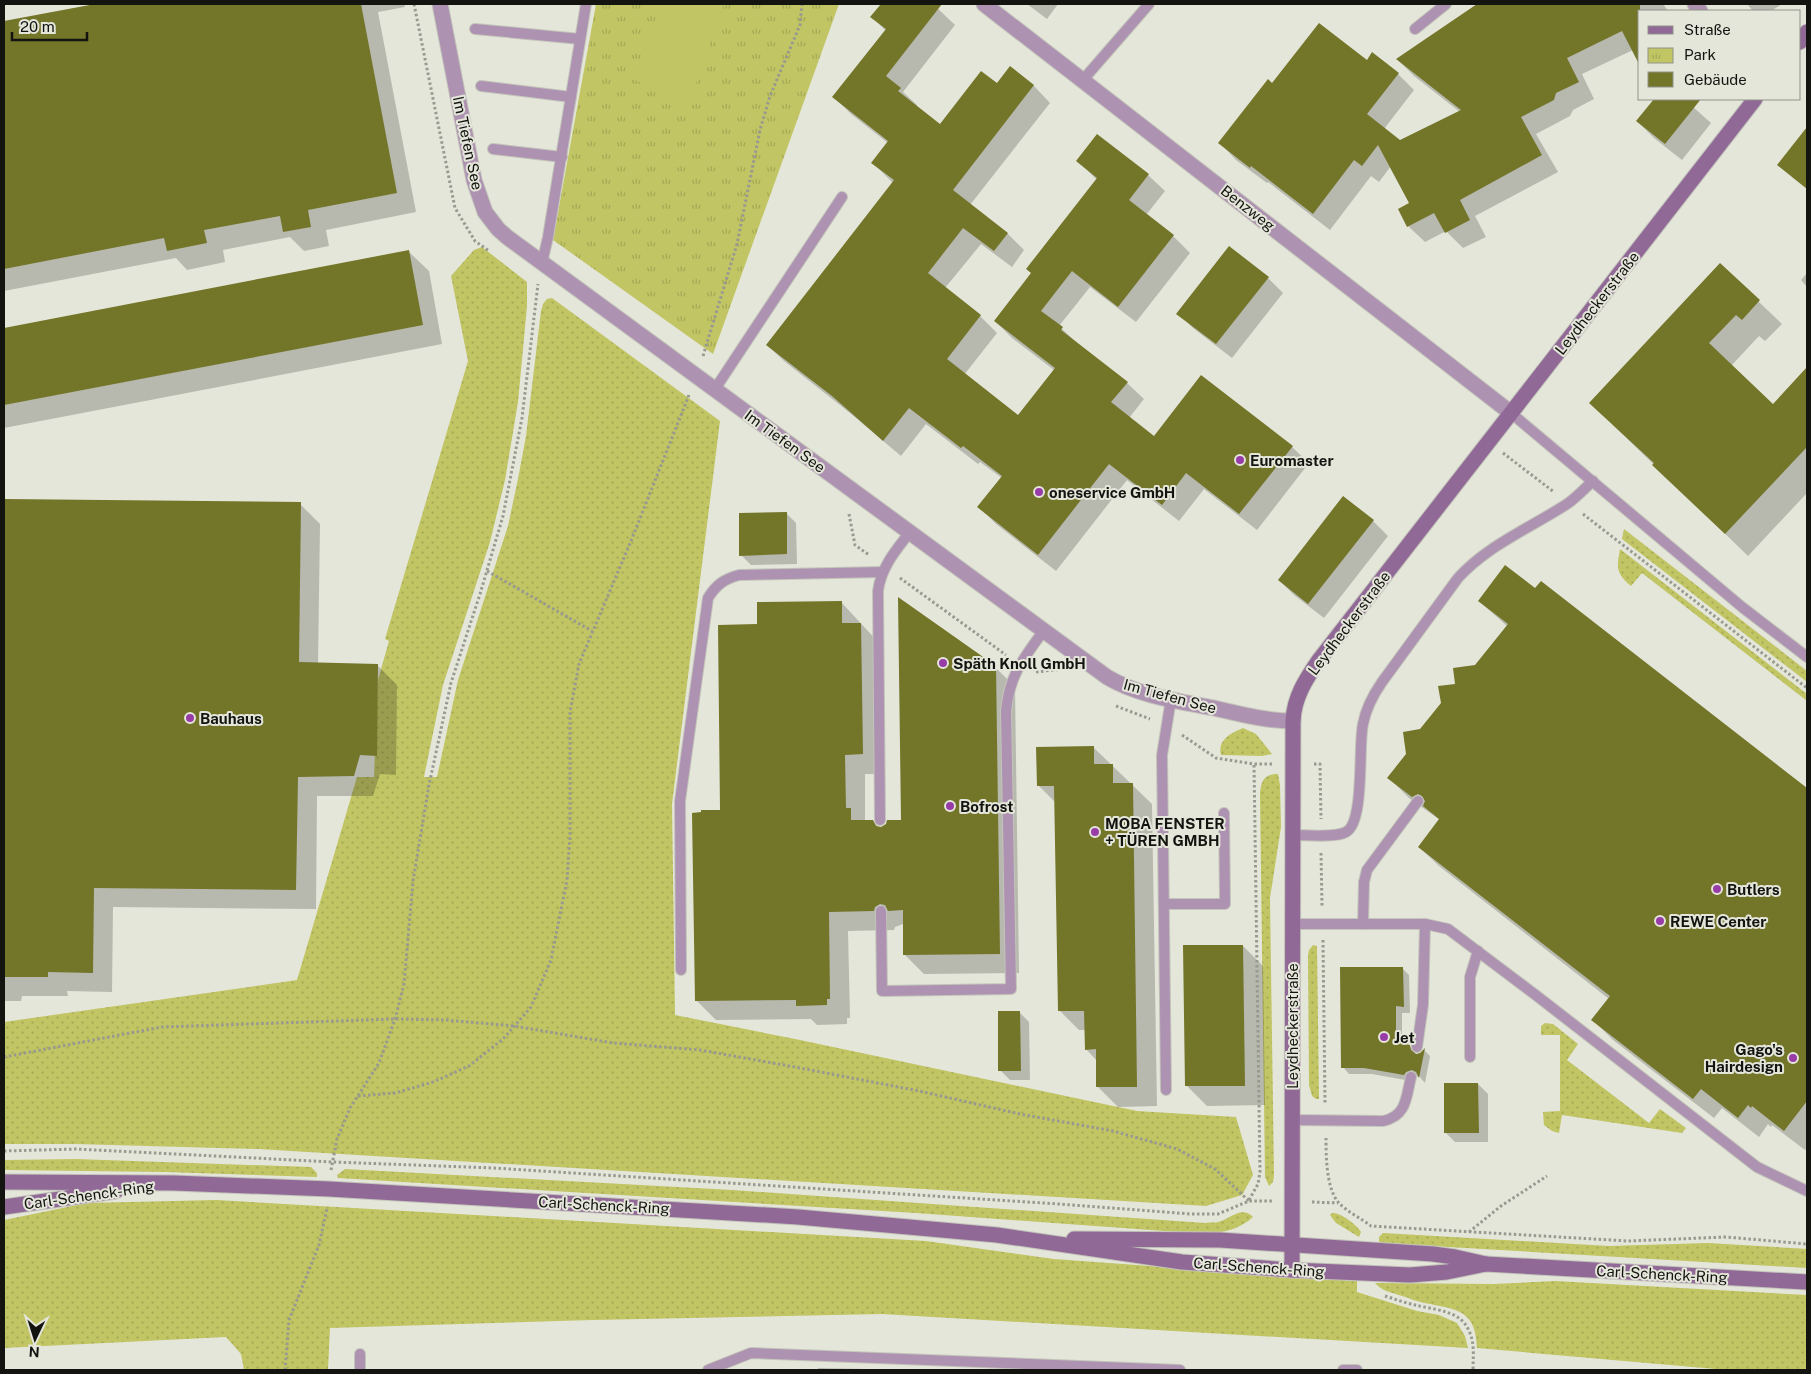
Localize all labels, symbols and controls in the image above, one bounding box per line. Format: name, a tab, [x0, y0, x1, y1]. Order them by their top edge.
scale bar	[12, 10, 88, 42]
legend	[1638, 10, 1801, 100]
text: 20 m	[20, 18, 55, 35]
text: Straße	[1684, 21, 1731, 38]
text: Park	[1684, 46, 1716, 63]
text: Gebäude	[1684, 71, 1747, 88]
street label: Im Tiefen See	[450, 95, 486, 191]
street label: Benzweg	[1218, 182, 1278, 234]
street label: Leydheckerstraße	[1552, 248, 1642, 358]
street label: Im Tiefen See	[741, 406, 829, 476]
place label: Euromaster	[1250, 452, 1334, 469]
marker: Euromaster	[1234, 454, 1246, 466]
place label: oneservice GmbH	[1049, 484, 1175, 501]
marker: oneservice GmbH	[1033, 486, 1045, 498]
street label: Leydheckerstraße	[1304, 568, 1394, 678]
place label: Späth Knoll GmbH	[953, 655, 1086, 672]
marker: Späth Knoll GmbH	[937, 657, 949, 669]
street label: Im Tiefen See	[1122, 675, 1218, 717]
place label: Bauhaus	[200, 710, 262, 727]
marker: Bauhaus	[184, 712, 196, 724]
place label: Bofrost	[960, 798, 1014, 815]
marker: Bofrost	[944, 800, 956, 812]
place label: MOBA FENSTER + TÜREN GMBH	[1105, 815, 1225, 849]
marker: MOBA FENSTER + TÜREN GMBH	[1089, 826, 1101, 838]
place label: Butlers	[1727, 881, 1780, 898]
marker: Butlers	[1711, 883, 1723, 895]
place label: REWE Center	[1670, 913, 1766, 930]
marker: REWE Center	[1654, 915, 1666, 927]
street label: Leydheckerstraße	[1284, 963, 1301, 1089]
place label: Jet	[1394, 1029, 1415, 1046]
marker: Jet	[1378, 1031, 1390, 1043]
place label: Gago's Hairdesign	[1705, 1041, 1783, 1075]
marker: Gago's Hairdesign	[1787, 1052, 1799, 1064]
street label: Carl-Schenck-Ring	[23, 1177, 155, 1213]
street label: Carl-Schenck-Ring	[538, 1193, 670, 1217]
street label: Carl-Schenck-Ring	[1193, 1254, 1325, 1280]
street label: Carl-Schenck-Ring	[1596, 1262, 1728, 1286]
north arrow	[10, 1314, 60, 1364]
text: N	[28, 1344, 40, 1360]

